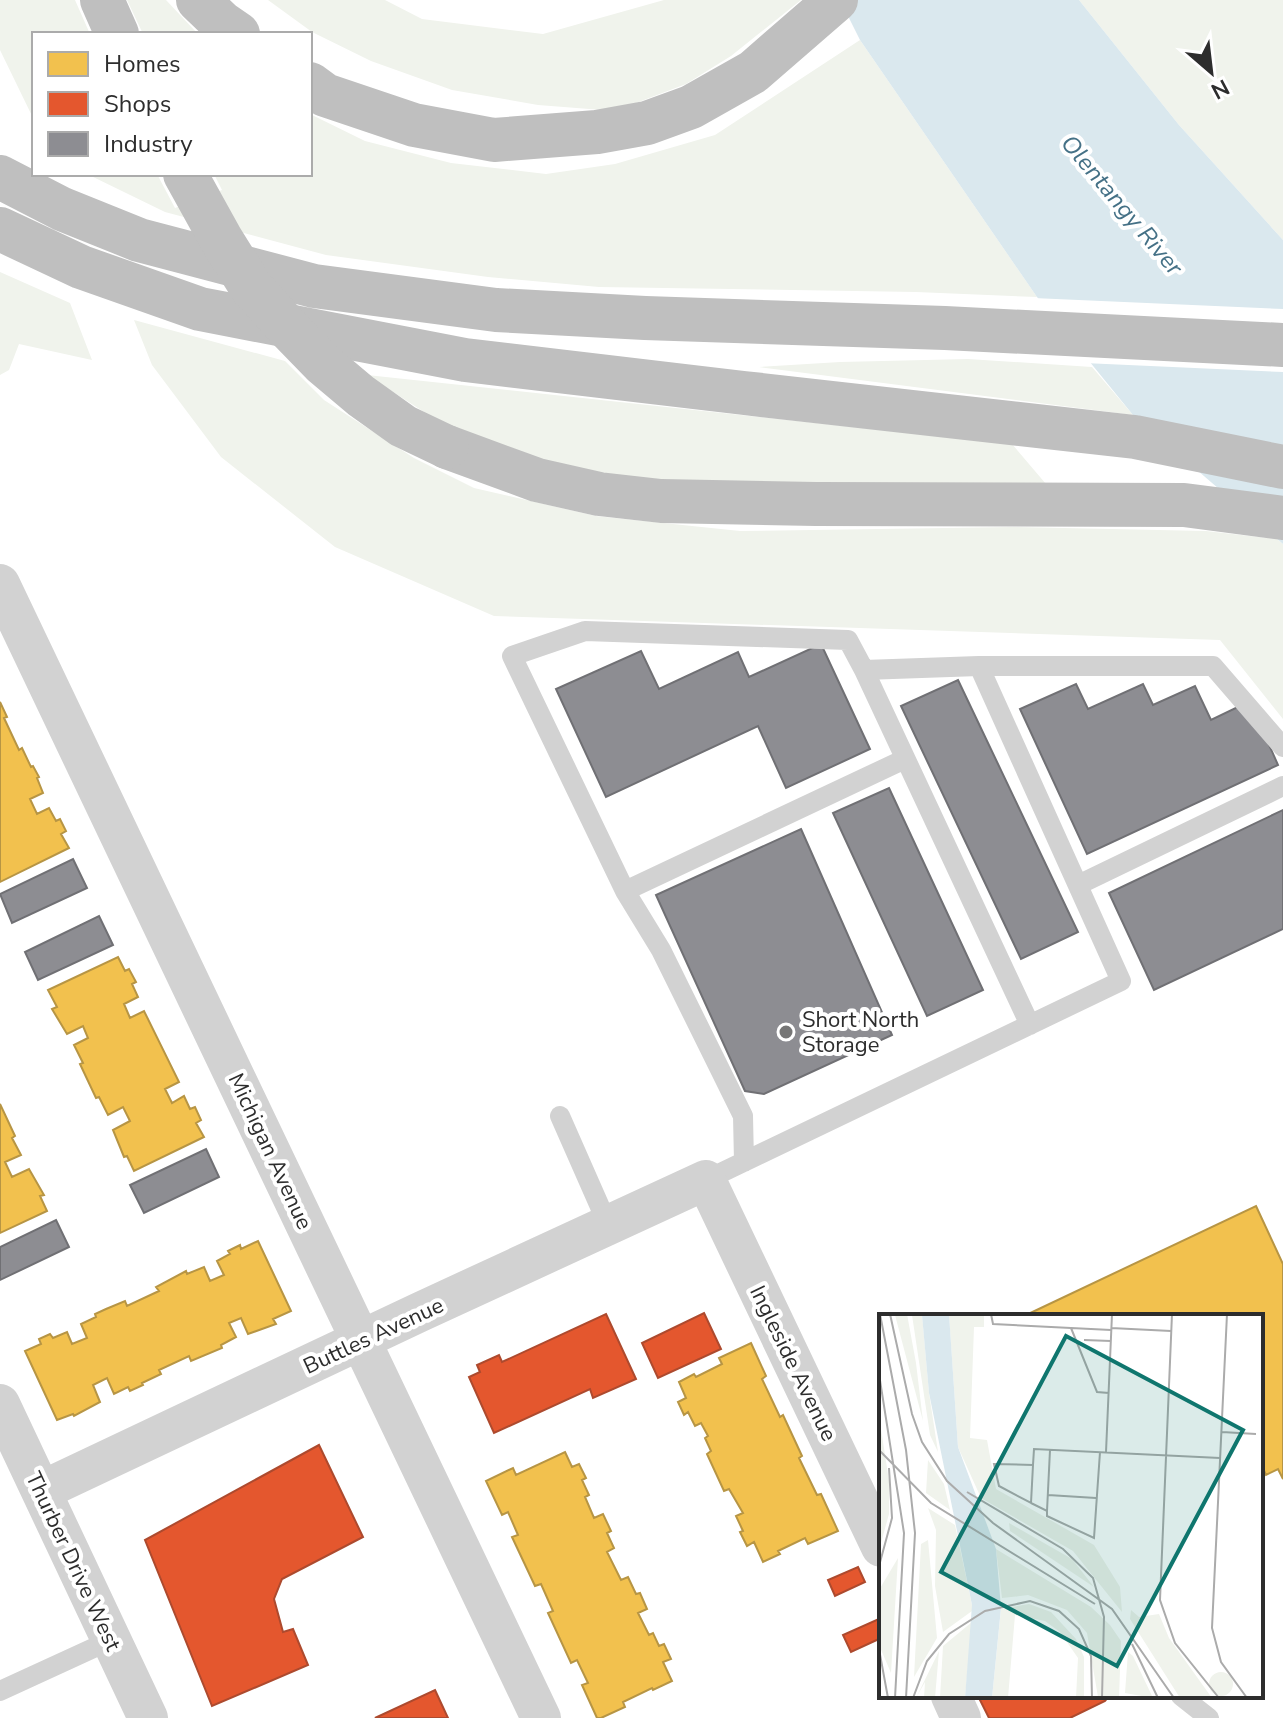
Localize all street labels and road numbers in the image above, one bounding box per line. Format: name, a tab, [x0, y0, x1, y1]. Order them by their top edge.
street label: Michigan Avenue	[221, 1068, 319, 1234]
street label: Ingleside Avenue	[742, 1281, 844, 1446]
street label: Buttles Avenue	[298, 1290, 448, 1382]
street label: Thurber Drive West	[18, 1467, 128, 1656]

